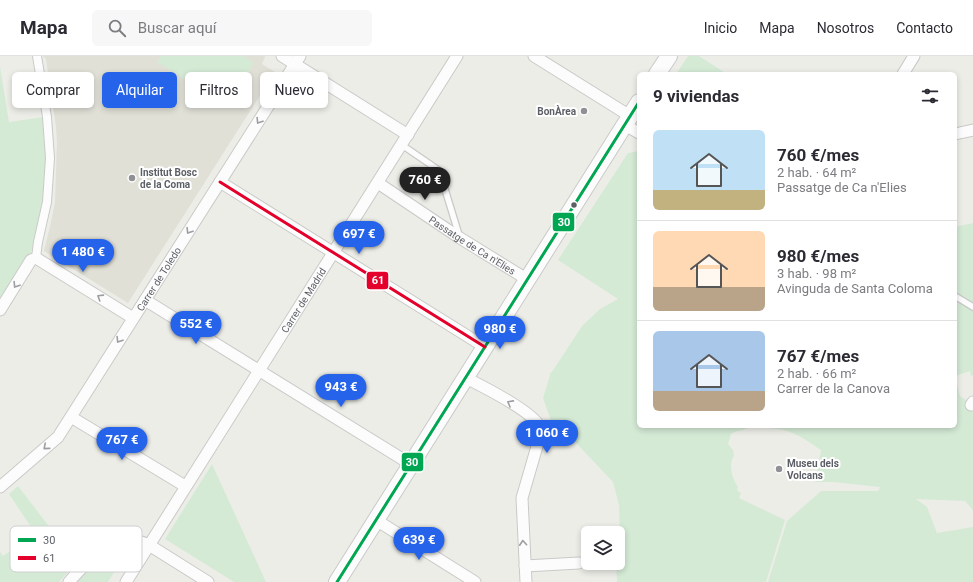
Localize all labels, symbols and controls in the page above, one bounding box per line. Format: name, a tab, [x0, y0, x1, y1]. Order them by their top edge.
search box	[92, 10, 372, 46]
text: Mapa	[20, 16, 68, 39]
icon: search	[106, 17, 128, 39]
text: Buscar aquí	[138, 19, 217, 37]
text: Inicio	[704, 20, 737, 36]
text: Mapa	[759, 20, 795, 36]
text: Nosotros	[817, 20, 874, 36]
text: Contacto	[896, 20, 953, 36]
chip: Comprar	[12, 72, 94, 108]
chip: Alquilar	[102, 72, 177, 108]
chip: Filtros	[185, 72, 252, 108]
chip: Nuevo	[260, 72, 328, 108]
icon: filters	[919, 85, 941, 107]
text: 9 viviendas	[653, 86, 739, 106]
place label: BonÀrea	[537, 105, 577, 117]
marker: BonÀrea	[579, 106, 589, 116]
one-way arrow	[256, 117, 264, 124]
text: 760 €/mes	[777, 145, 859, 165]
icon: home	[685, 146, 733, 194]
text: 2 hab. · 64 m²	[777, 165, 856, 180]
place label: Institut Bosc de la Coma	[140, 167, 197, 190]
pin: 760 €	[397, 167, 453, 201]
text: 760 €	[408, 172, 442, 187]
marker: Institut Bosc de la Coma	[127, 173, 137, 183]
text: Passatge de Ca n'Elies	[777, 180, 907, 195]
unlabelled marker	[569, 200, 579, 210]
line badge: 30	[552, 212, 575, 232]
street label: Passatge de Ca n'Elies	[427, 214, 517, 277]
text: 30	[558, 216, 570, 229]
pin: 697 €	[331, 221, 387, 255]
text: 697 €	[342, 226, 376, 241]
one-way arrow	[187, 227, 194, 234]
pin: 1 480 €	[46, 239, 120, 273]
text: 1 480 €	[61, 244, 105, 259]
street label: Carrer de Toledo	[135, 245, 183, 313]
text: 980 €/mes	[777, 246, 859, 266]
icon: home	[685, 247, 733, 295]
street label: Carrer de Madrid	[279, 266, 328, 335]
text: 3 hab. · 98 m²	[777, 266, 856, 281]
line badge: 61	[366, 271, 389, 290]
text: 61	[372, 274, 384, 287]
one-way arrow	[13, 281, 20, 288]
text: Avinguda de Santa Coloma	[777, 281, 933, 296]
one-way arrow	[97, 295, 104, 302]
pin: 552 €	[168, 311, 224, 345]
text: 552 €	[179, 316, 213, 331]
pin: 980 €	[472, 316, 528, 350]
text: 980 €	[483, 321, 517, 336]
one-way arrow	[116, 336, 124, 343]
text: 767 €/mes	[777, 346, 859, 366]
icon: home	[685, 347, 733, 395]
text: 2 hab. · 66 m²	[777, 366, 856, 381]
pin: 943 €	[313, 374, 369, 408]
text: 943 €	[324, 379, 358, 394]
text: Carrer de la Canova	[777, 381, 890, 396]
one-way arrow	[507, 400, 514, 407]
pin: 1 060 €	[510, 420, 584, 454]
text: 1 060 €	[525, 425, 569, 440]
pin: 767 €	[94, 427, 150, 461]
text: 767 €	[105, 432, 139, 447]
one-way arrow	[43, 442, 51, 449]
line badge: 30	[401, 452, 424, 472]
text: 30	[406, 456, 418, 469]
place label: Museu dels Volcans	[787, 458, 839, 481]
marker: Museu dels Volcans	[774, 464, 784, 474]
legend	[10, 526, 142, 572]
map controls	[581, 526, 625, 570]
button: layers	[581, 526, 625, 570]
pin: 639 €	[391, 527, 447, 561]
text: 639 €	[402, 532, 436, 547]
text: 30	[43, 534, 55, 547]
one-way arrow	[519, 540, 528, 546]
text: 61	[43, 552, 55, 565]

